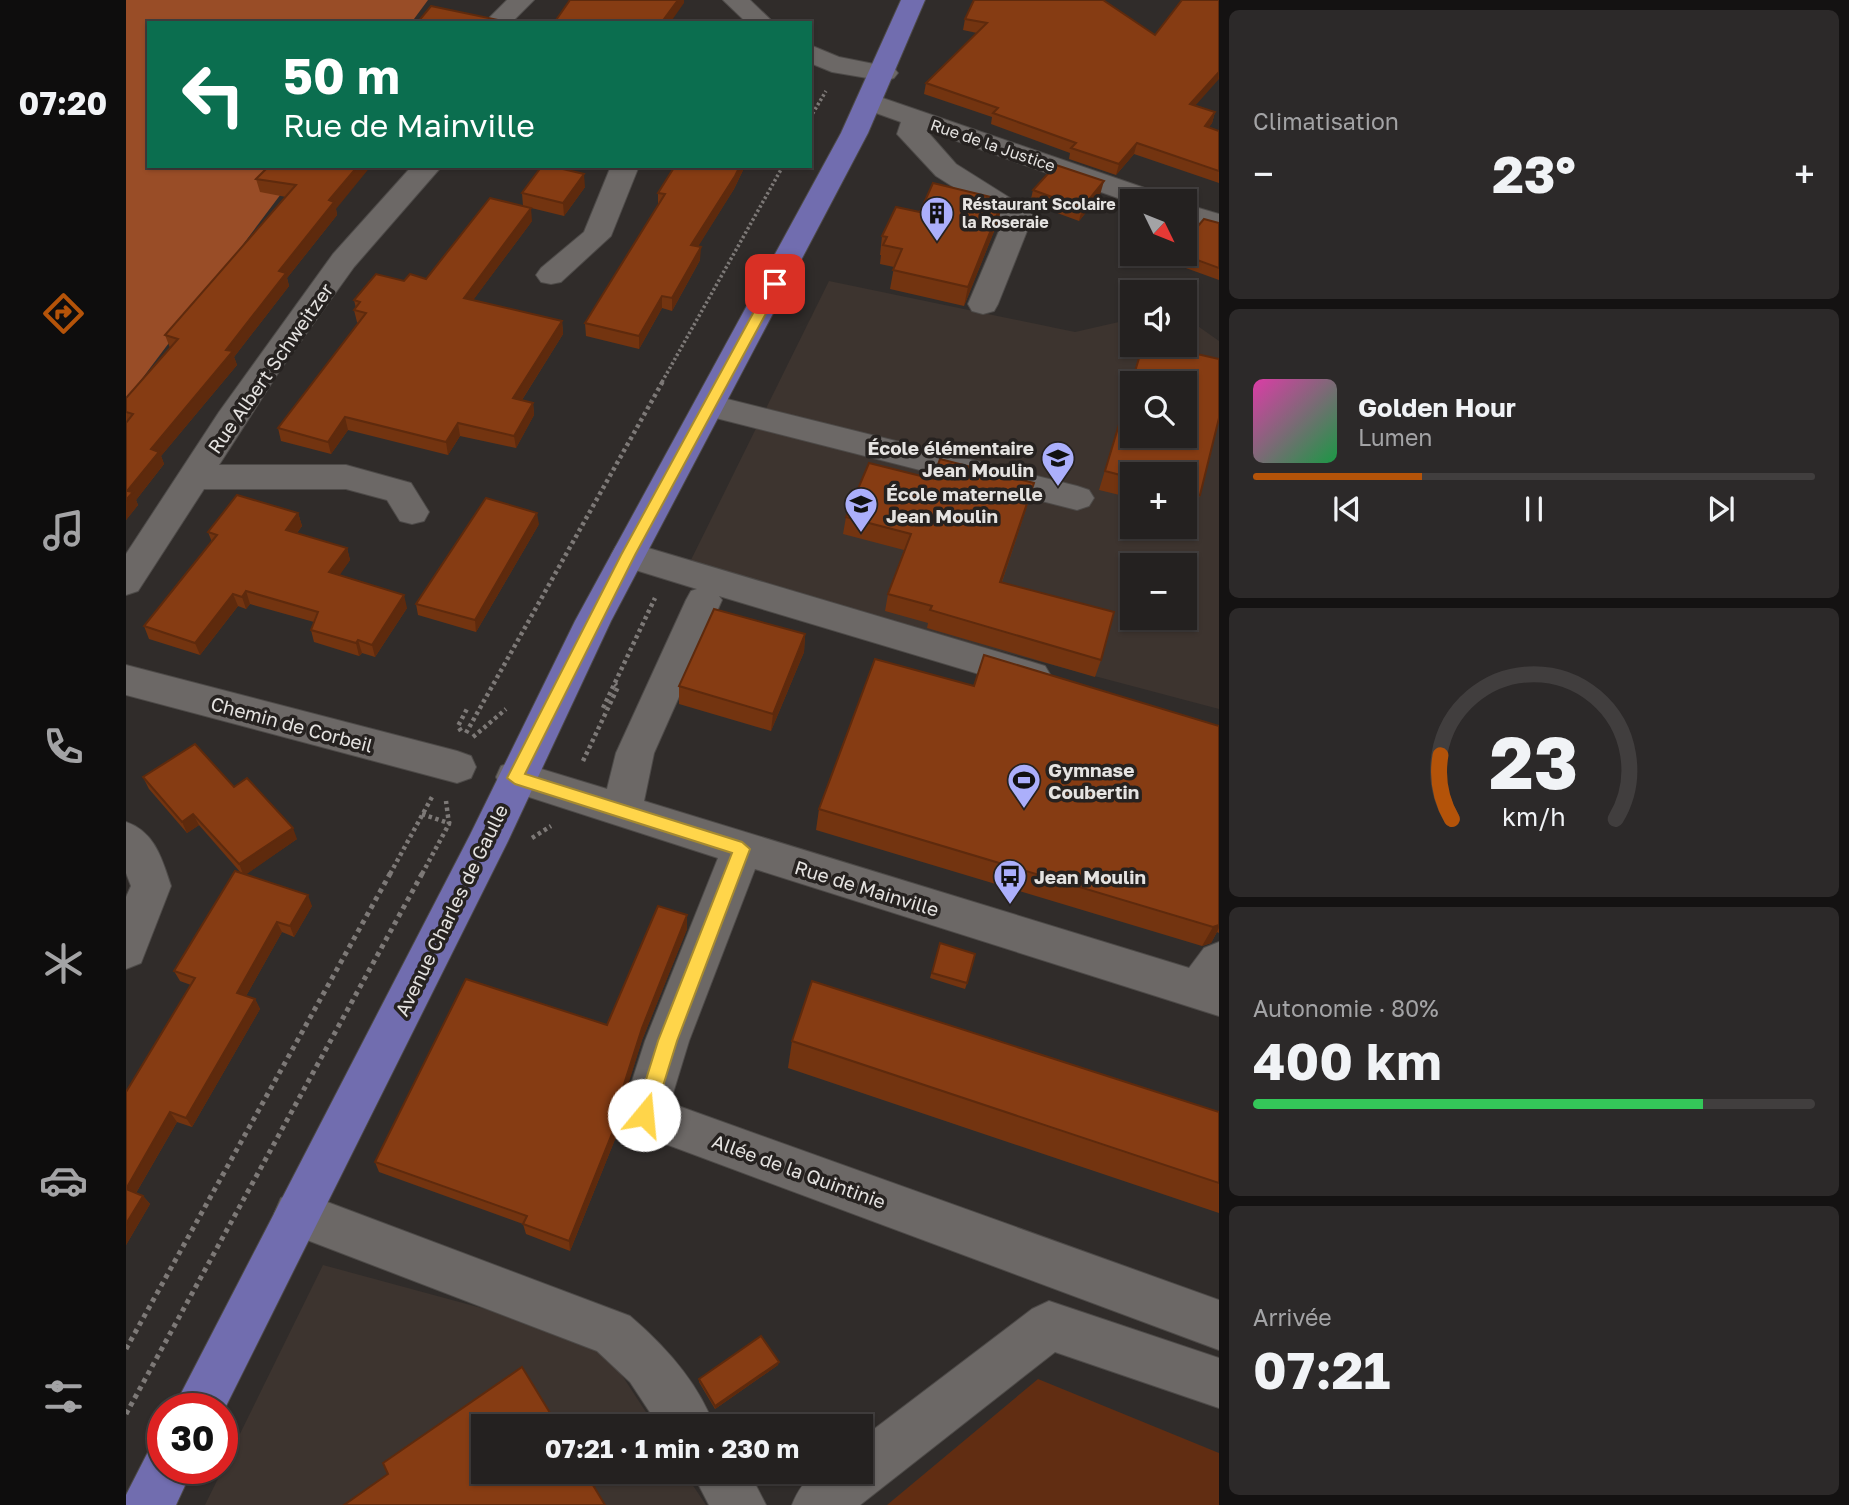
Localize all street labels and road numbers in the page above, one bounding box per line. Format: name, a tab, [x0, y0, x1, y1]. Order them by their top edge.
street label: Rue de la Justice	[928, 114, 1058, 176]
street label: Rue Albert Schweitzer	[203, 278, 338, 458]
street label: Chemin de Corbeil	[208, 691, 376, 757]
street label: Avenue Charles de Gaulle	[390, 801, 512, 1019]
street label: Rue de Mainville	[792, 855, 942, 921]
street label: Allée de la Quintinie	[709, 1129, 889, 1213]

